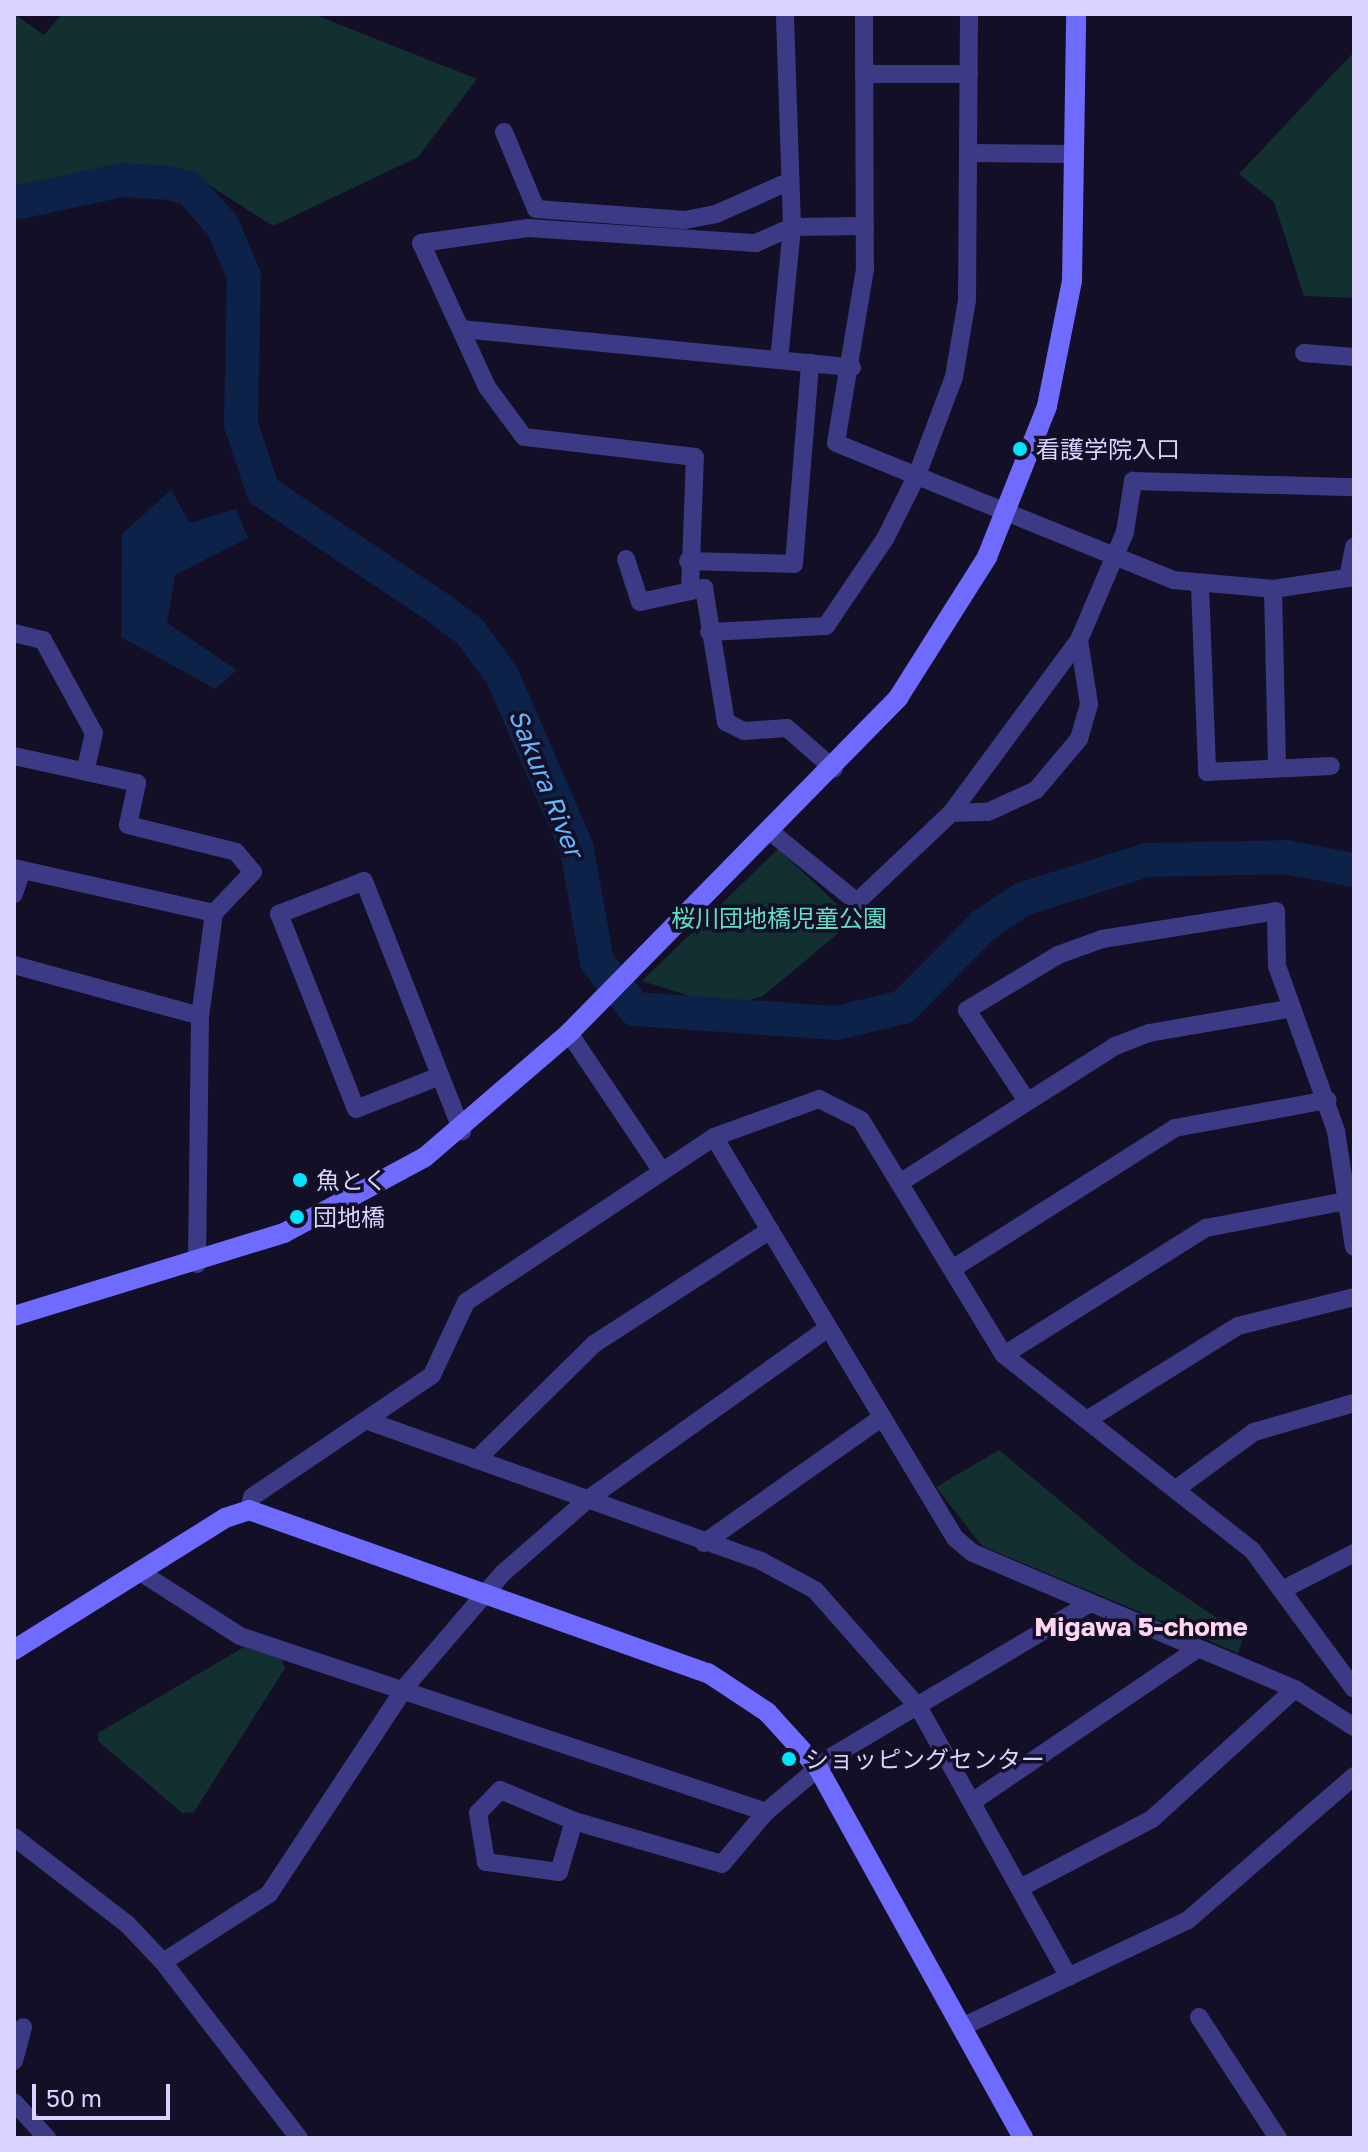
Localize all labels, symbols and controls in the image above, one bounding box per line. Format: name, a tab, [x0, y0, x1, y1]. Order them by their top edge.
place label: 看護学院入口	[1036, 435, 1180, 463]
marker: 看護学院入口	[1011, 440, 1029, 458]
water label: Sakura River	[502, 704, 590, 862]
park label: 桜川団地橋児童公園	[671, 904, 887, 932]
place label: 魚とく	[316, 1166, 388, 1194]
marker: 魚とく	[291, 1171, 309, 1189]
place label: 団地橋	[313, 1203, 385, 1231]
marker: 団地橋	[288, 1208, 306, 1226]
district label: Migawa 5-chome	[1034, 1611, 1248, 1643]
place label: ショッピングセンター	[805, 1745, 1045, 1773]
marker: ショッピングセンター	[780, 1750, 798, 1768]
scale bar	[36, 2068, 174, 2118]
text: 50 m	[46, 2083, 102, 2112]

